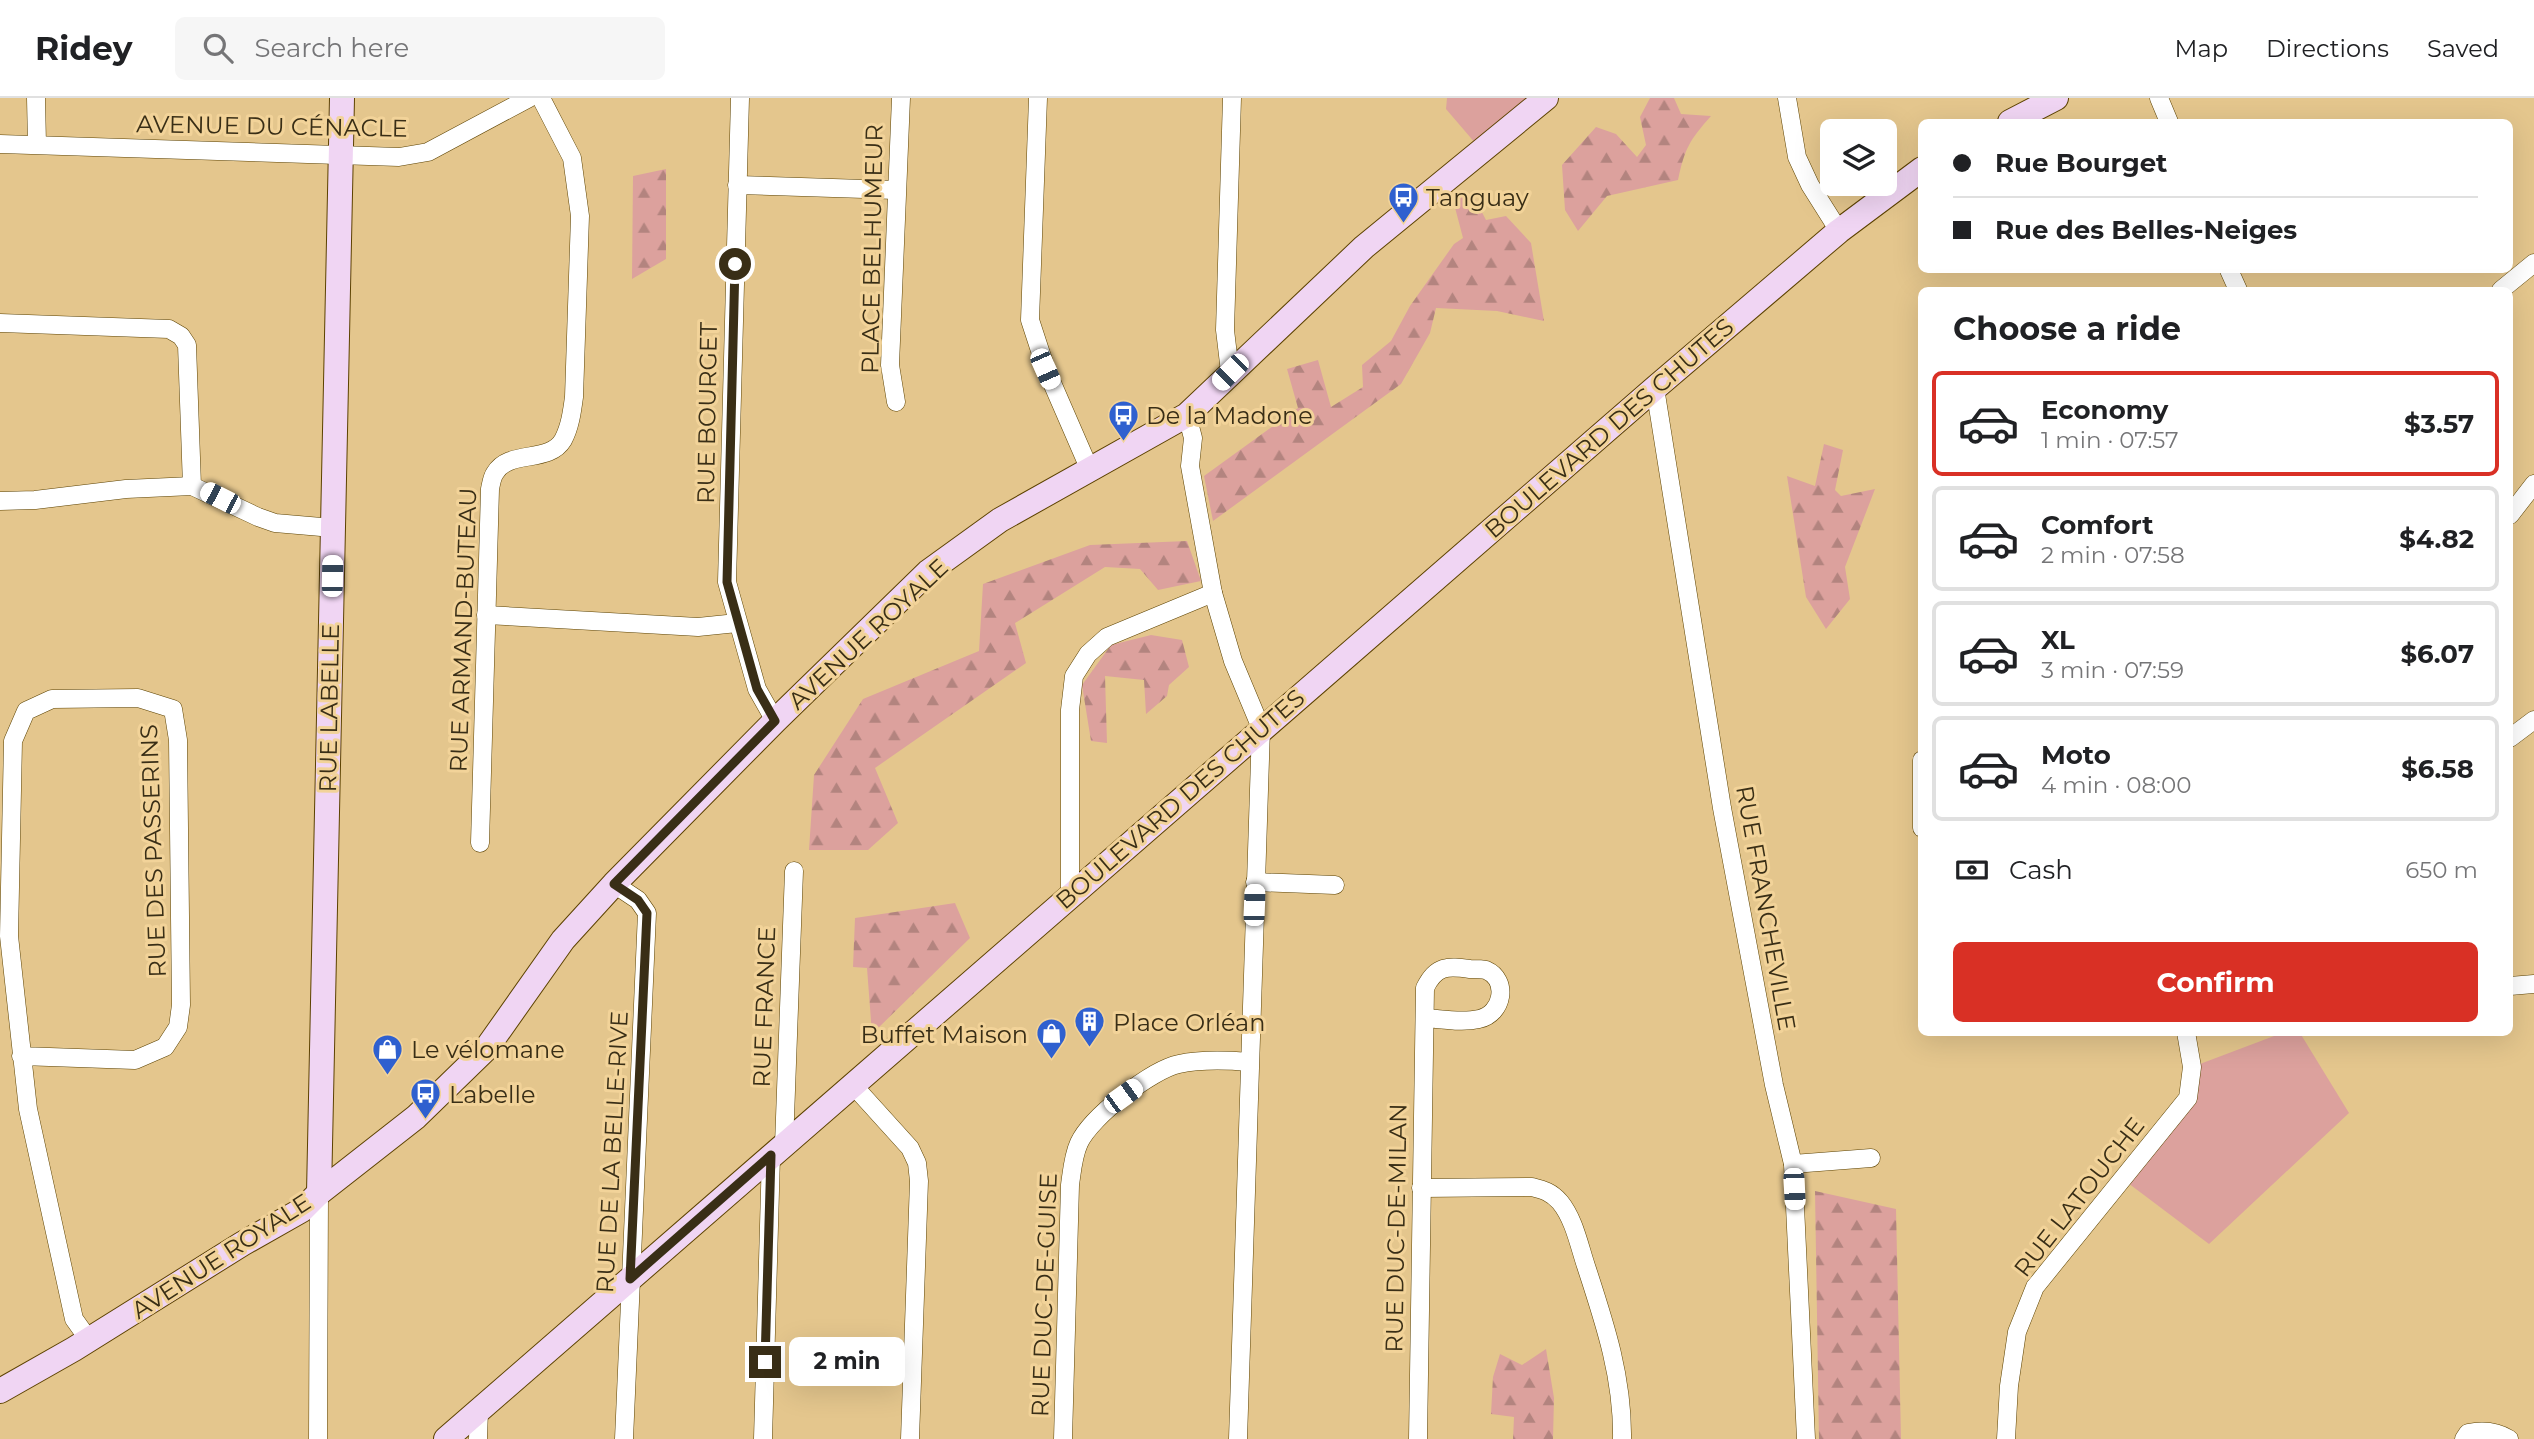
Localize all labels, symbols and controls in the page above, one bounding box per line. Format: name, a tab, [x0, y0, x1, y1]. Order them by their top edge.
search box	[175, 17, 665, 80]
text: Ridey	[35, 28, 133, 68]
icon: search	[199, 29, 237, 67]
text: Search here	[255, 32, 409, 64]
text: Map	[2175, 34, 2228, 63]
text: Directions	[2266, 34, 2389, 63]
text: Saved	[2427, 34, 2499, 63]
street label: AVENUE DU CÉNACLE	[136, 109, 408, 143]
map controls	[1820, 119, 1897, 196]
button: layers	[1820, 119, 1897, 196]
street label: PLACE BELHUMEUR	[855, 124, 889, 374]
text: Rue Bourget	[1995, 147, 2167, 179]
bus stop icon: Tanguay	[1386, 180, 1420, 224]
place label: Tanguay	[1426, 183, 1529, 212]
text: Rue des Belles-Neiges	[1995, 214, 2297, 246]
route start	[719, 248, 751, 280]
text: Choose a ride	[1953, 309, 2181, 348]
street label: BOULEVARD DES CHUTES	[1479, 312, 1739, 544]
street label: RUE BOURGET	[691, 322, 723, 504]
car	[1027, 346, 1064, 392]
car	[1208, 350, 1253, 394]
icon: car	[1957, 392, 2020, 455]
text: Economy	[2041, 394, 2168, 426]
bus stop icon: De la Madone	[1106, 398, 1140, 442]
place label: De la Madone	[1146, 401, 1313, 430]
text: $3.57	[2404, 408, 2474, 440]
text: 1 min · 07:57	[2041, 426, 2179, 454]
car	[197, 479, 244, 517]
street label: RUE ARMAND-BUTEAU	[444, 487, 482, 773]
icon: car	[1957, 507, 2020, 570]
text: Comfort	[2041, 509, 2153, 541]
text: $4.82	[2399, 523, 2474, 555]
text: 2 min · 07:58	[2041, 541, 2185, 569]
street label: AVENUE ROYALE	[782, 552, 954, 716]
car	[322, 555, 343, 597]
icon: car	[1957, 622, 2020, 685]
street label: RUE LABELLE	[313, 623, 345, 793]
text: XL	[2041, 624, 2075, 656]
text: $6.07	[2400, 638, 2474, 670]
text: 3 min · 07:59	[2041, 656, 2184, 684]
street label: BOULEVARD DES CHUTES	[1050, 683, 1310, 915]
street label: RUE DES PASSERINS	[134, 724, 172, 978]
icon: car	[1957, 737, 2020, 800]
text: Moto	[2041, 739, 2111, 771]
text: $6.58	[2401, 753, 2474, 785]
text: 4 min · 08:00	[2041, 771, 2191, 799]
street label: RUE FRANCHEVILLE	[1730, 783, 1802, 1033]
icon: cash	[1953, 851, 1991, 889]
text: Cash	[2009, 854, 2073, 886]
text: 650 m	[2405, 856, 2478, 884]
car	[1243, 884, 1266, 926]
street label: RUE FRANCE	[747, 926, 781, 1088]
button: Confirm	[1953, 942, 2478, 1022]
building icon: Place Orléan	[1073, 1005, 1107, 1049]
place label: Place Orléan	[1113, 1008, 1265, 1037]
street label: RUE DE LA BELLE-RIVE	[590, 1010, 634, 1294]
shop icon: Buffet Maison	[1034, 1017, 1068, 1061]
place label: Buffet Maison	[861, 1020, 1028, 1049]
shop icon: Le vélomane	[371, 1032, 405, 1076]
place label: Le vélomane	[411, 1035, 565, 1064]
car	[1100, 1075, 1147, 1117]
bus stop icon: Labelle	[409, 1077, 443, 1121]
place label: Labelle	[449, 1080, 535, 1109]
street label: RUE DUC-DE-MILAN	[1379, 1103, 1413, 1353]
street label: RUE LATOUCHE	[2008, 1111, 2150, 1283]
car	[1783, 1167, 1806, 1211]
street label: RUE DUC-DE-GUISE	[1025, 1173, 1063, 1417]
street label: AVENUE ROYALE	[126, 1187, 316, 1325]
callout: 2 min	[790, 1338, 905, 1386]
route end	[749, 1346, 781, 1378]
text: 2 min	[813, 1347, 881, 1375]

